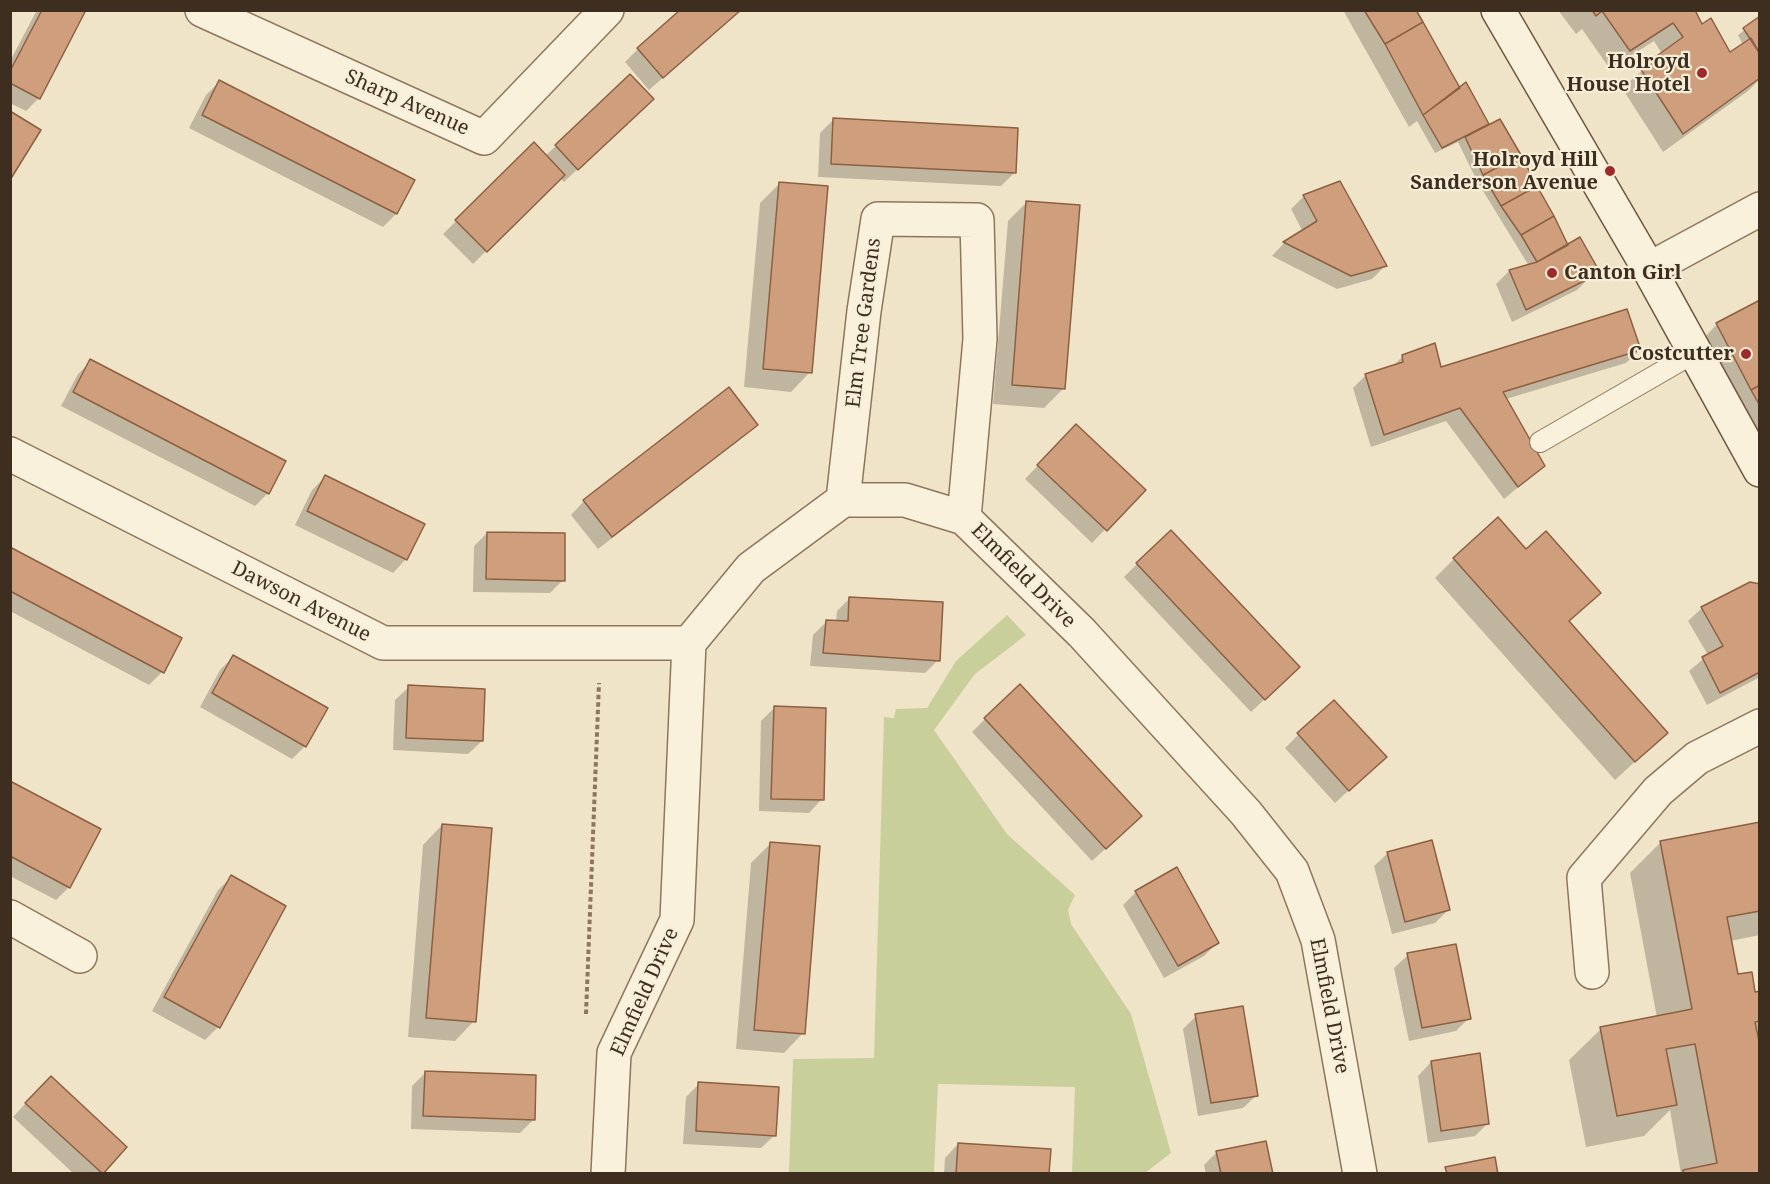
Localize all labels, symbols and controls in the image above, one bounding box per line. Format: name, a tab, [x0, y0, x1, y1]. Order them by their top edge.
place label: Holroyd House Hotel	[1567, 50, 1690, 97]
street label: Sharp Avenue	[341, 65, 473, 141]
marker: Holroyd House Hotel	[1695, 66, 1709, 80]
place label: Holroyd Hill Sanderson Avenue	[1410, 148, 1598, 195]
marker: Holroyd Hill Sanderson Avenue	[1603, 164, 1617, 178]
street label: Elm Tree Gardens	[842, 237, 886, 409]
place label: Canton Girl	[1564, 261, 1682, 285]
marker: Canton Girl	[1545, 266, 1559, 280]
place label: Costcutter	[1629, 342, 1734, 366]
marker: Costcutter	[1739, 347, 1753, 361]
street label: Elmfield Drive	[966, 519, 1080, 633]
street label: Dawson Avenue	[227, 557, 375, 647]
street label: Elmfield Drive	[606, 924, 684, 1060]
street label: Elmfield Drive	[1304, 936, 1354, 1076]

